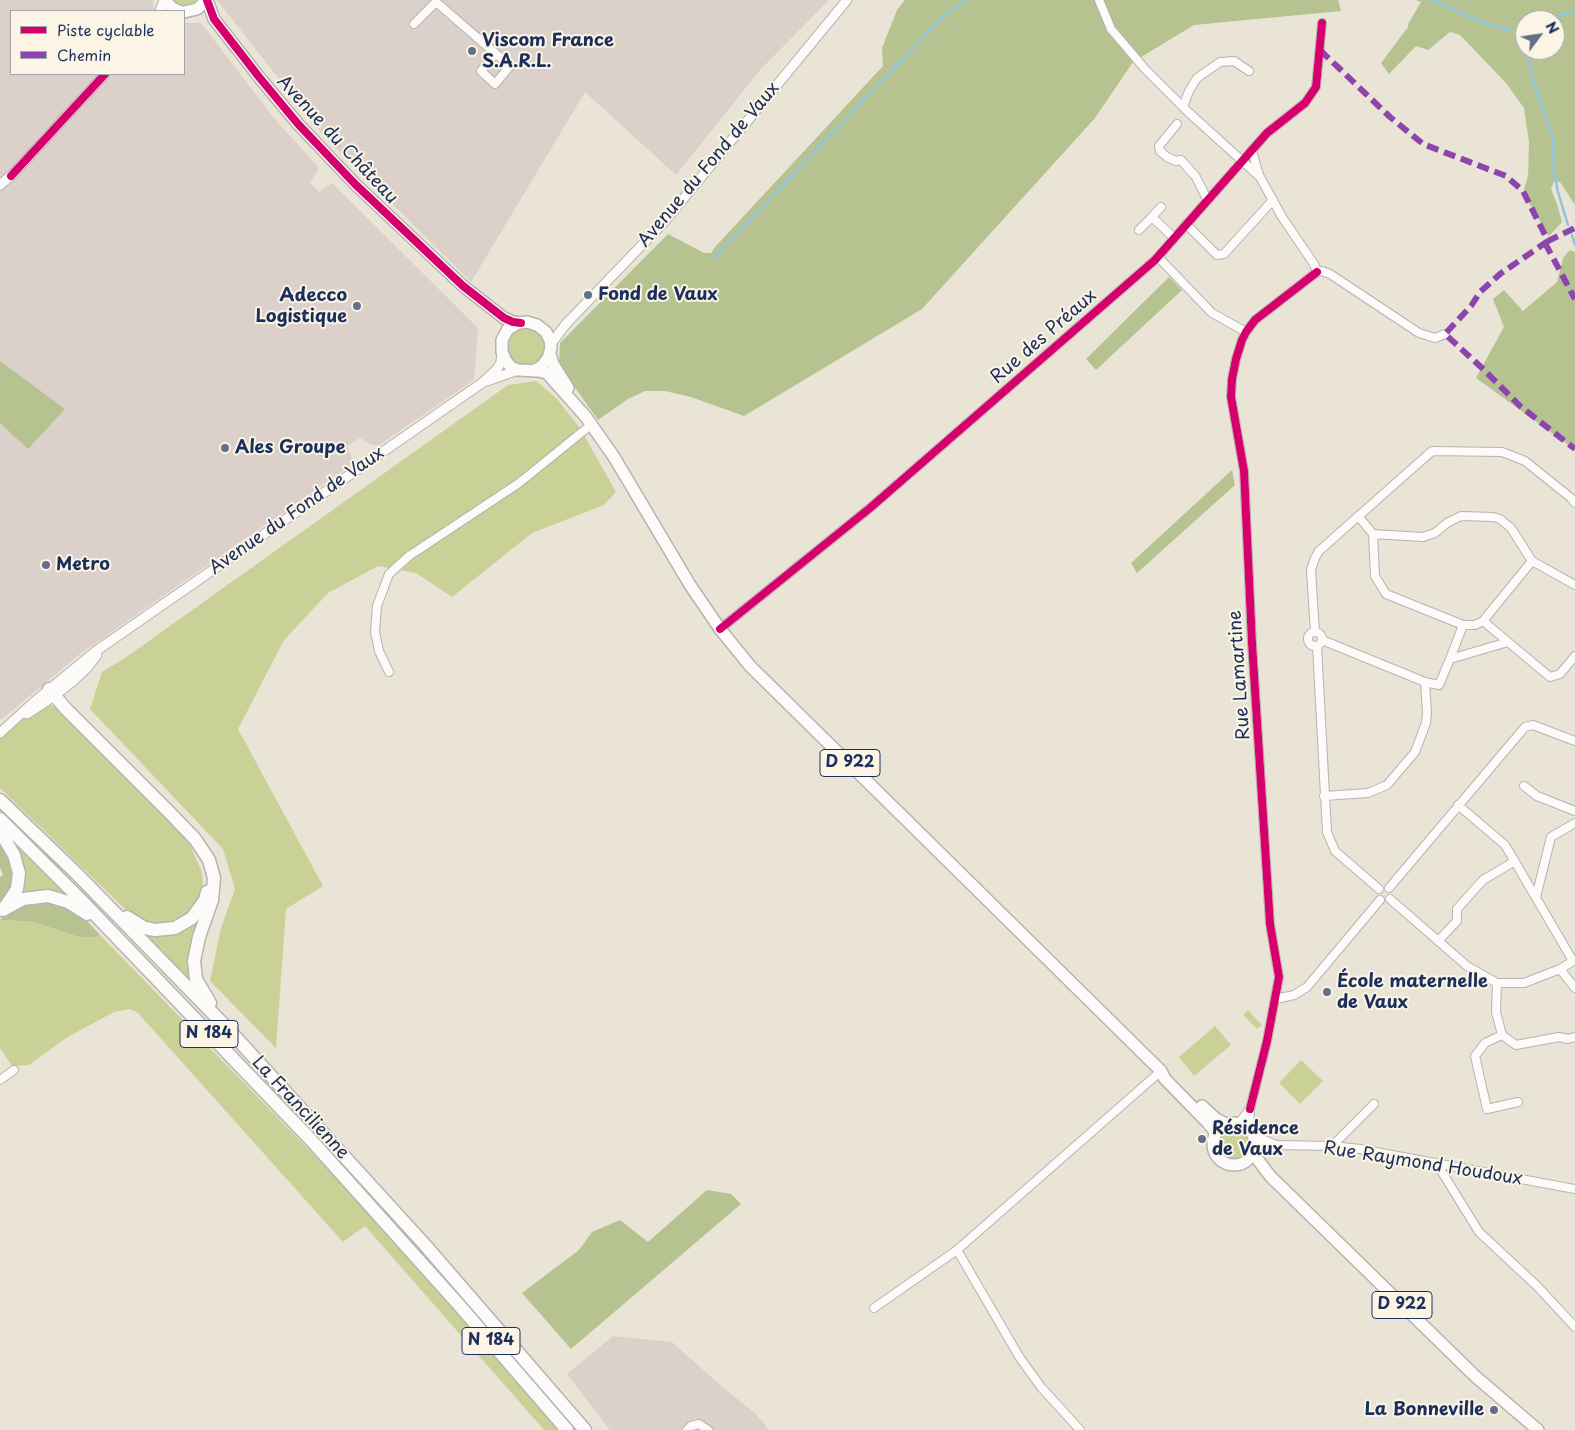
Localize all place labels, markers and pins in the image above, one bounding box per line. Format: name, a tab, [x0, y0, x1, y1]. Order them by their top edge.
place label: Viscom France S.A.R.L.	[482, 30, 614, 72]
marker: Viscom France S.A.R.L.	[466, 45, 478, 57]
place label: Fond de Vaux	[598, 284, 718, 306]
place label: Adecco Logistique	[255, 285, 347, 328]
marker: Fond de Vaux	[582, 289, 594, 301]
marker: Adecco Logistique	[351, 300, 363, 312]
place label: Ales Groupe	[235, 437, 345, 459]
marker: Ales Groupe	[219, 442, 231, 454]
place label: Metro	[56, 554, 110, 576]
marker: Metro	[40, 559, 52, 571]
place label: École maternelle de Vaux	[1337, 971, 1488, 1014]
marker: École maternelle de Vaux	[1321, 986, 1333, 998]
place label: Résidence de Vaux	[1212, 1118, 1299, 1160]
marker: Résidence de Vaux	[1196, 1133, 1208, 1145]
place label: La Bonneville	[1364, 1399, 1484, 1421]
marker: La Bonneville	[1488, 1404, 1500, 1416]

